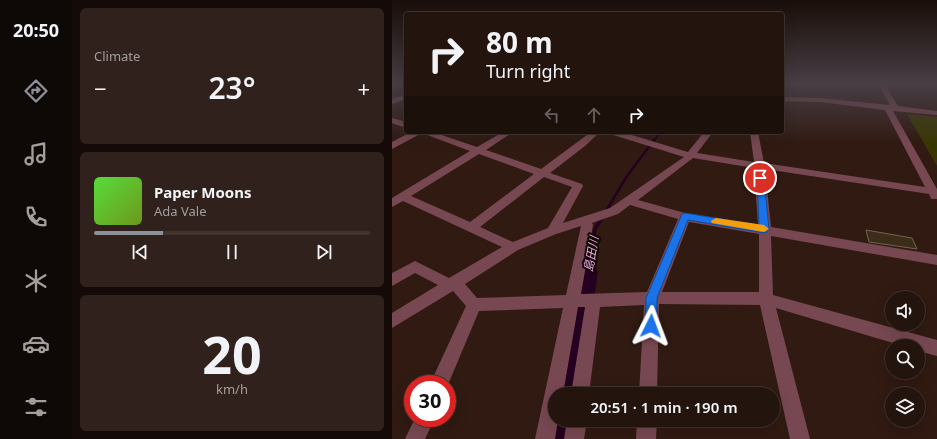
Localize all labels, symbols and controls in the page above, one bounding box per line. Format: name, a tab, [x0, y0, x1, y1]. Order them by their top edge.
text: 20:50	[13, 18, 59, 42]
text: 80 m	[486, 23, 553, 61]
icon: right	[420, 28, 472, 80]
text: Climate	[94, 47, 140, 65]
text: Turn right	[486, 59, 570, 83]
text: 23°	[208, 67, 256, 108]
text: −	[94, 73, 107, 103]
text: +	[357, 73, 370, 103]
icon: directions	[22, 77, 50, 105]
icon: left	[541, 104, 563, 126]
icon: ahead	[583, 104, 605, 126]
icon: right	[625, 104, 647, 126]
icon: music	[22, 140, 50, 168]
pin	[743, 161, 777, 195]
icon: arrive	[749, 167, 771, 189]
text: Paper Moons	[154, 182, 252, 202]
text: Ada Vale	[154, 202, 207, 220]
icon: phone	[22, 203, 50, 231]
water label: 島田川	[580, 233, 603, 273]
icon: previous	[129, 241, 151, 263]
icon: pause	[221, 241, 243, 263]
icon: next	[313, 241, 335, 263]
icon: climate	[22, 267, 50, 295]
map controls	[885, 291, 925, 427]
button: sound	[885, 291, 925, 331]
position arrow	[630, 305, 672, 347]
text: 20	[202, 318, 262, 389]
icon: car	[22, 330, 50, 358]
button: search	[885, 339, 925, 379]
speed limit sign: 30	[404, 375, 456, 427]
text: km/h	[216, 380, 248, 398]
button: layers	[885, 387, 925, 427]
icon: filters	[22, 393, 50, 421]
text: 20:51 · 1 min · 190 m	[590, 397, 738, 417]

